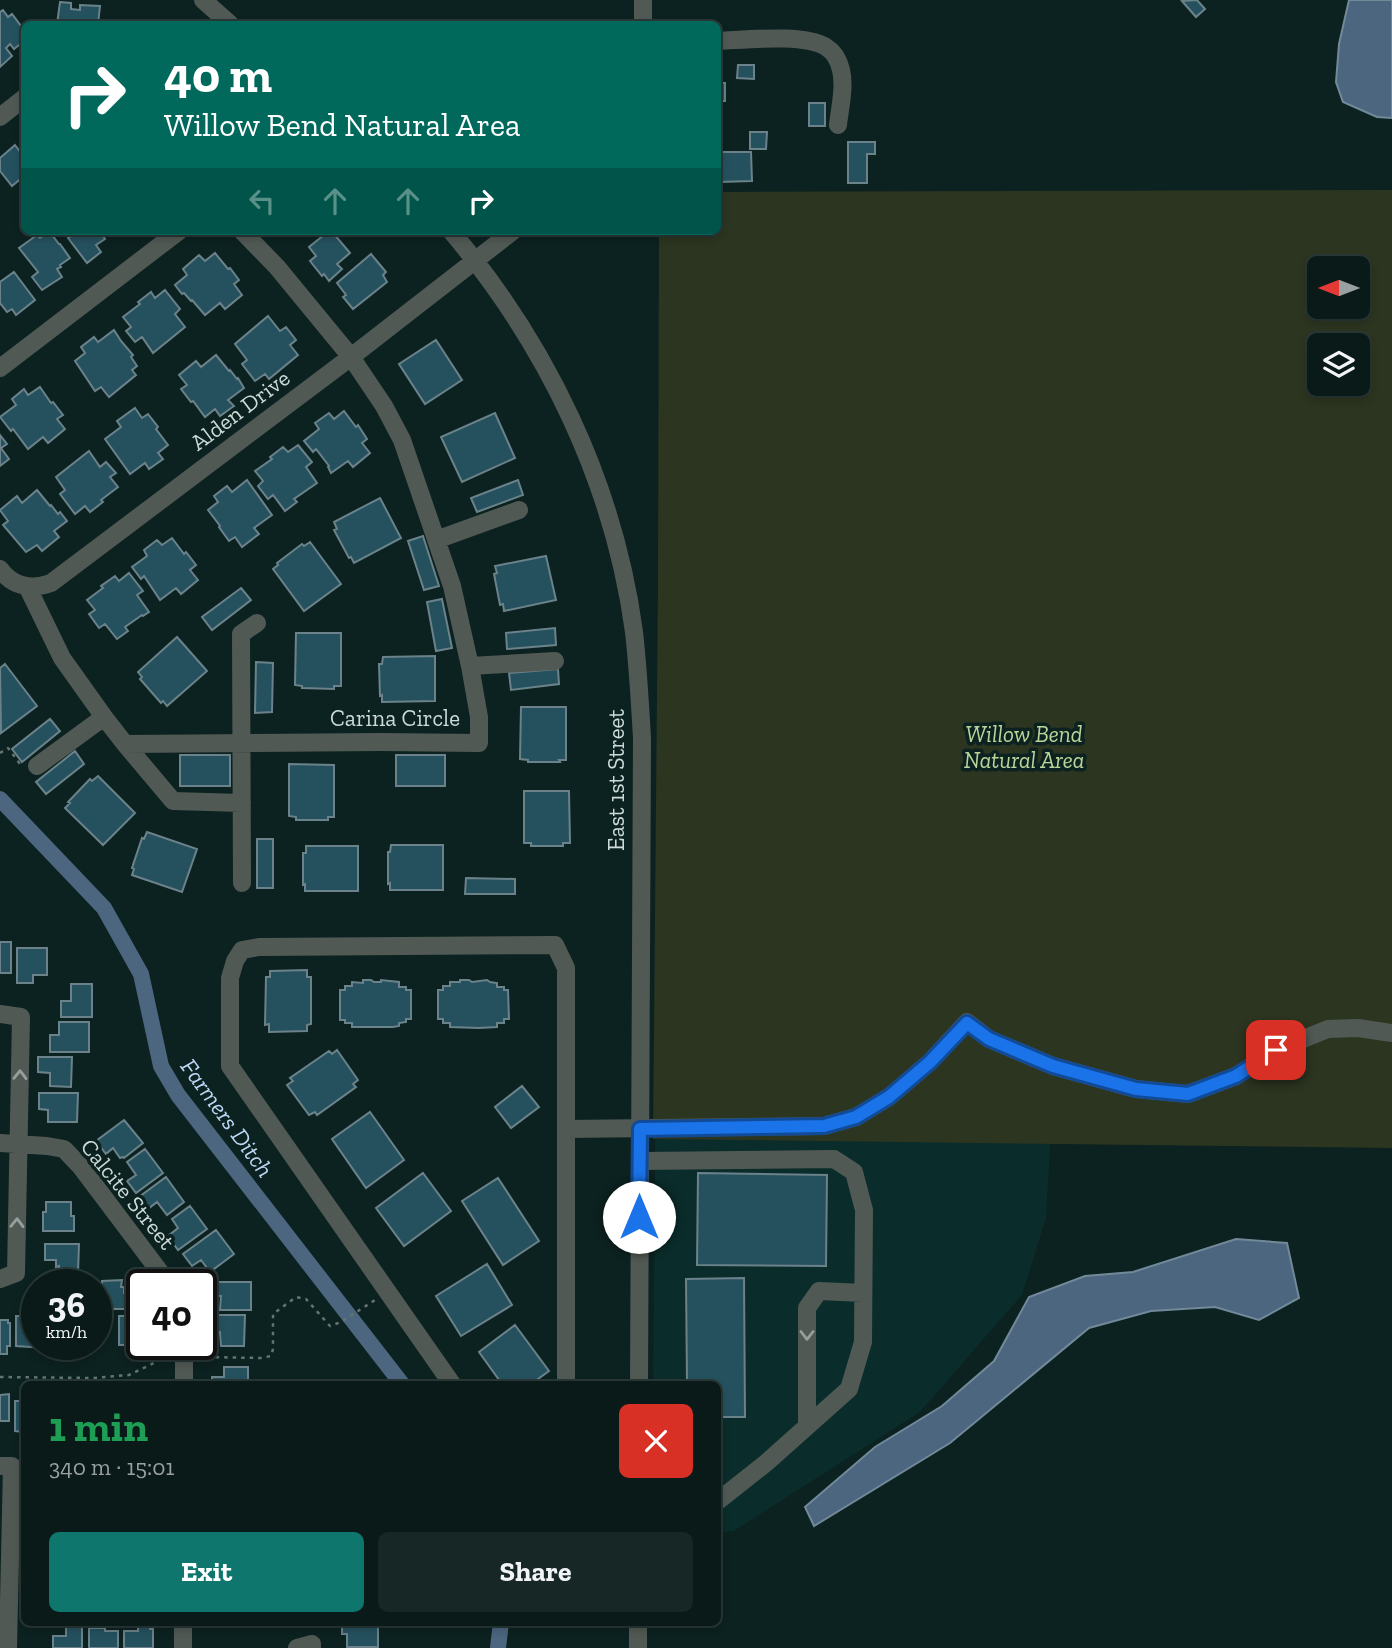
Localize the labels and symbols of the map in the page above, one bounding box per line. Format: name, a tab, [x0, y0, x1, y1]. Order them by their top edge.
north arrow	[1307, 256, 1370, 318]
street label: Alden Drive	[185, 364, 295, 456]
street label: Carina Circle	[330, 704, 460, 732]
street label: East 1st Street	[602, 709, 630, 851]
park label: Willow Bend Natural Area	[964, 720, 1084, 774]
pin	[1246, 1020, 1306, 1080]
water label: Farmers Ditch	[175, 1053, 280, 1183]
one-way arrow	[12, 1069, 28, 1080]
street label: Calcite Street	[75, 1133, 181, 1255]
position arrow	[602, 1180, 676, 1254]
one-way arrow	[10, 1217, 25, 1228]
speed limit sign: 40	[126, 1269, 217, 1360]
one-way arrow	[799, 1330, 815, 1341]

